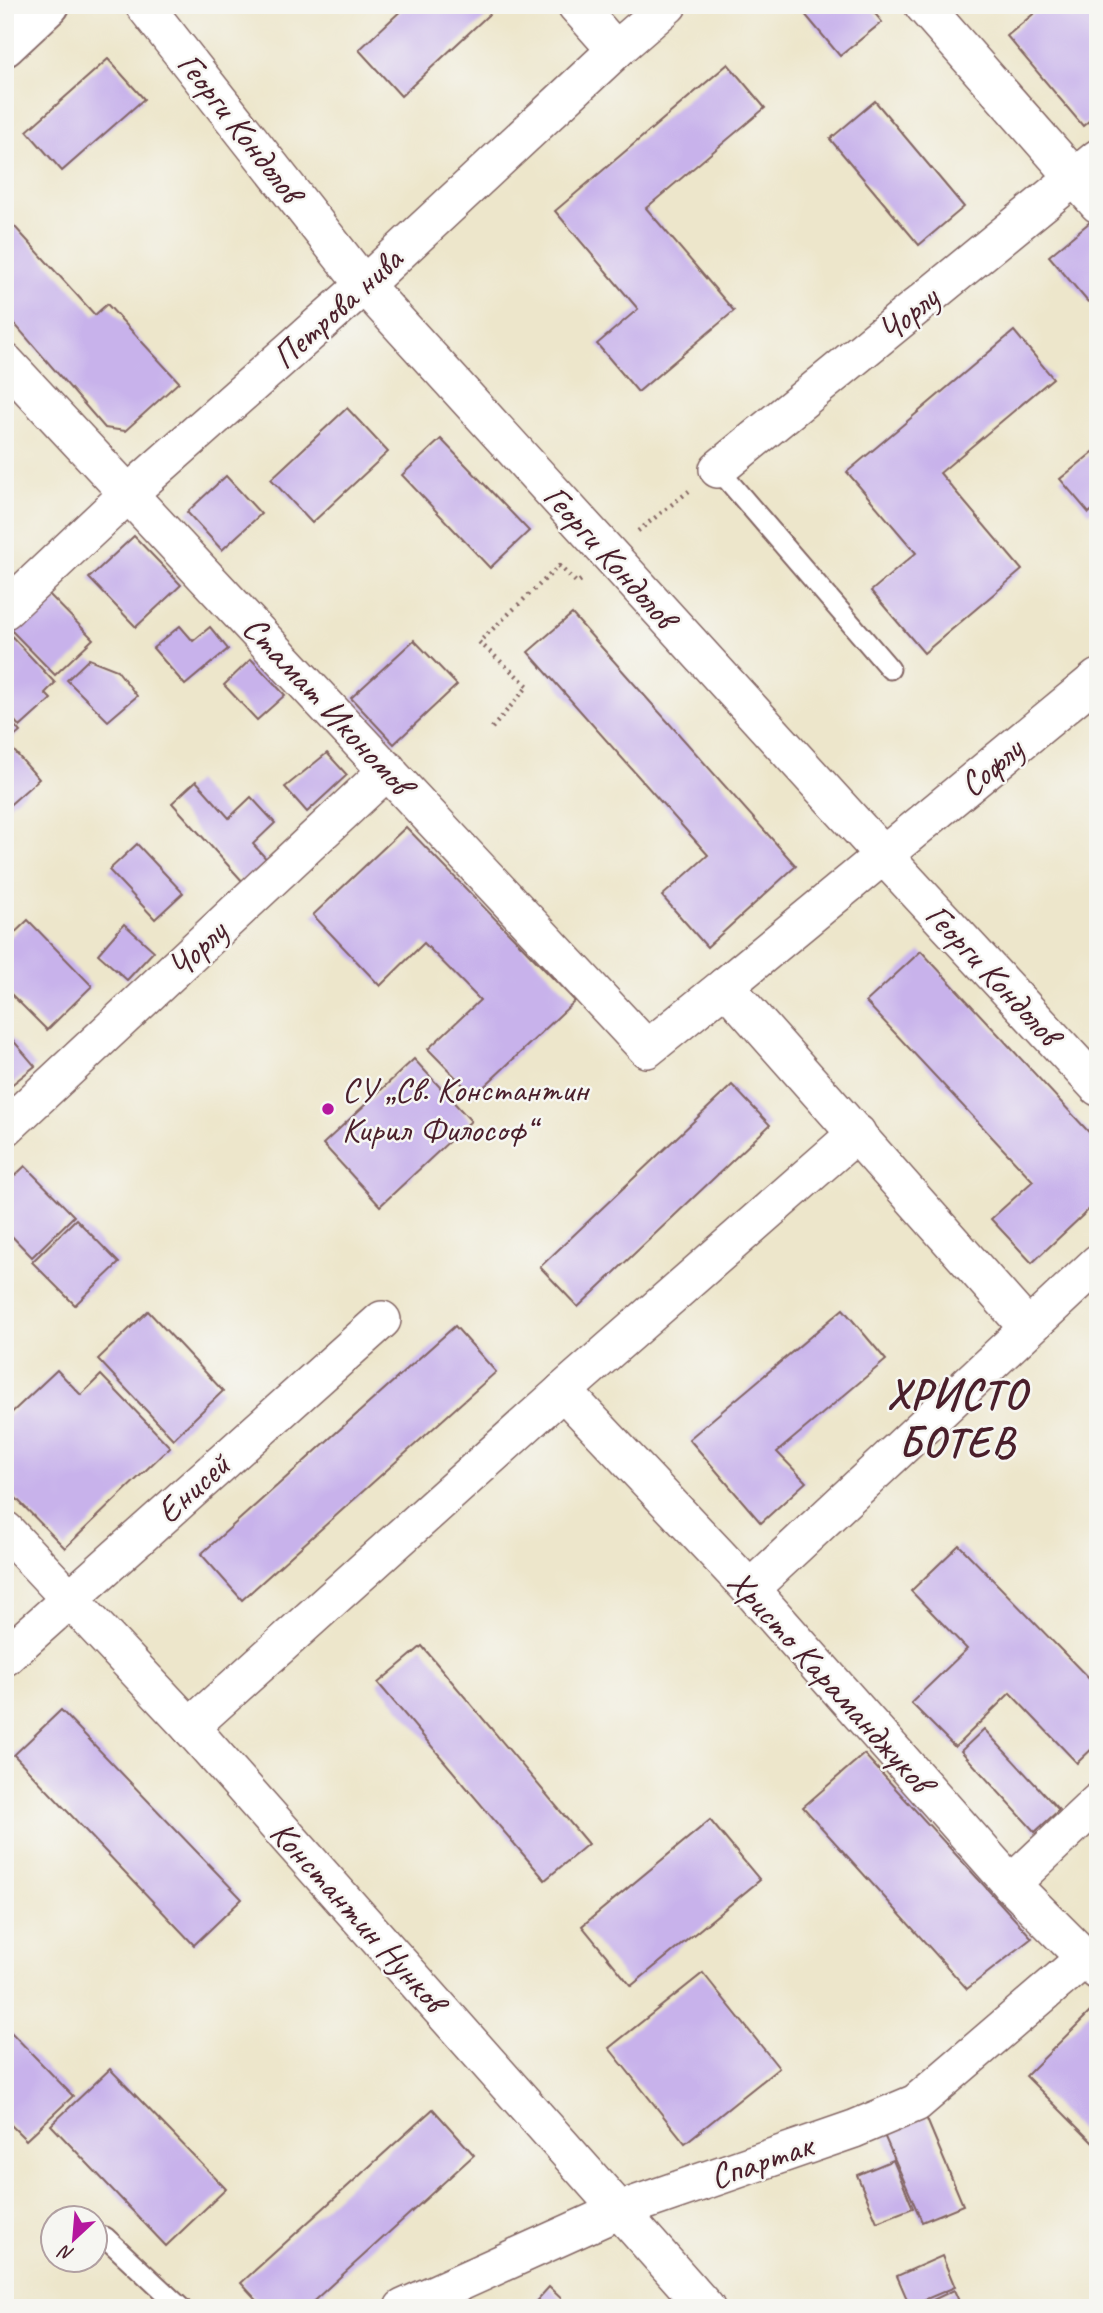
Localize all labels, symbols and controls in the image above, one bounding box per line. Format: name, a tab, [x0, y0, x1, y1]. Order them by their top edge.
street label: Георги Кондолов	[167, 43, 317, 216]
street label: Петрова нива	[262, 236, 413, 379]
street label: Чорлу	[868, 274, 949, 352]
street label: Георги Кондолов	[534, 475, 691, 642]
street label: Стамат Икономов	[233, 606, 427, 810]
street label: Софлу	[950, 726, 1034, 807]
street label: Георги Кондолов	[916, 893, 1075, 1059]
street label: Чорлу	[158, 909, 238, 988]
place label: СУ „Св. Константин Кирил Философ“	[342, 1067, 590, 1152]
marker: СУ „Св. Константин Кирил Философ“	[320, 1101, 336, 1117]
district label: ХРИСТО БОТЕВ	[887, 1368, 1031, 1469]
street label: Енисей	[146, 1441, 241, 1533]
street label: Христо Караманджуков	[718, 1560, 947, 1808]
street label: Константин Нунков	[260, 1811, 460, 2026]
street label: Спартак	[704, 2122, 821, 2199]
north arrow	[38, 2204, 108, 2274]
text: N	[54, 2239, 78, 2267]

